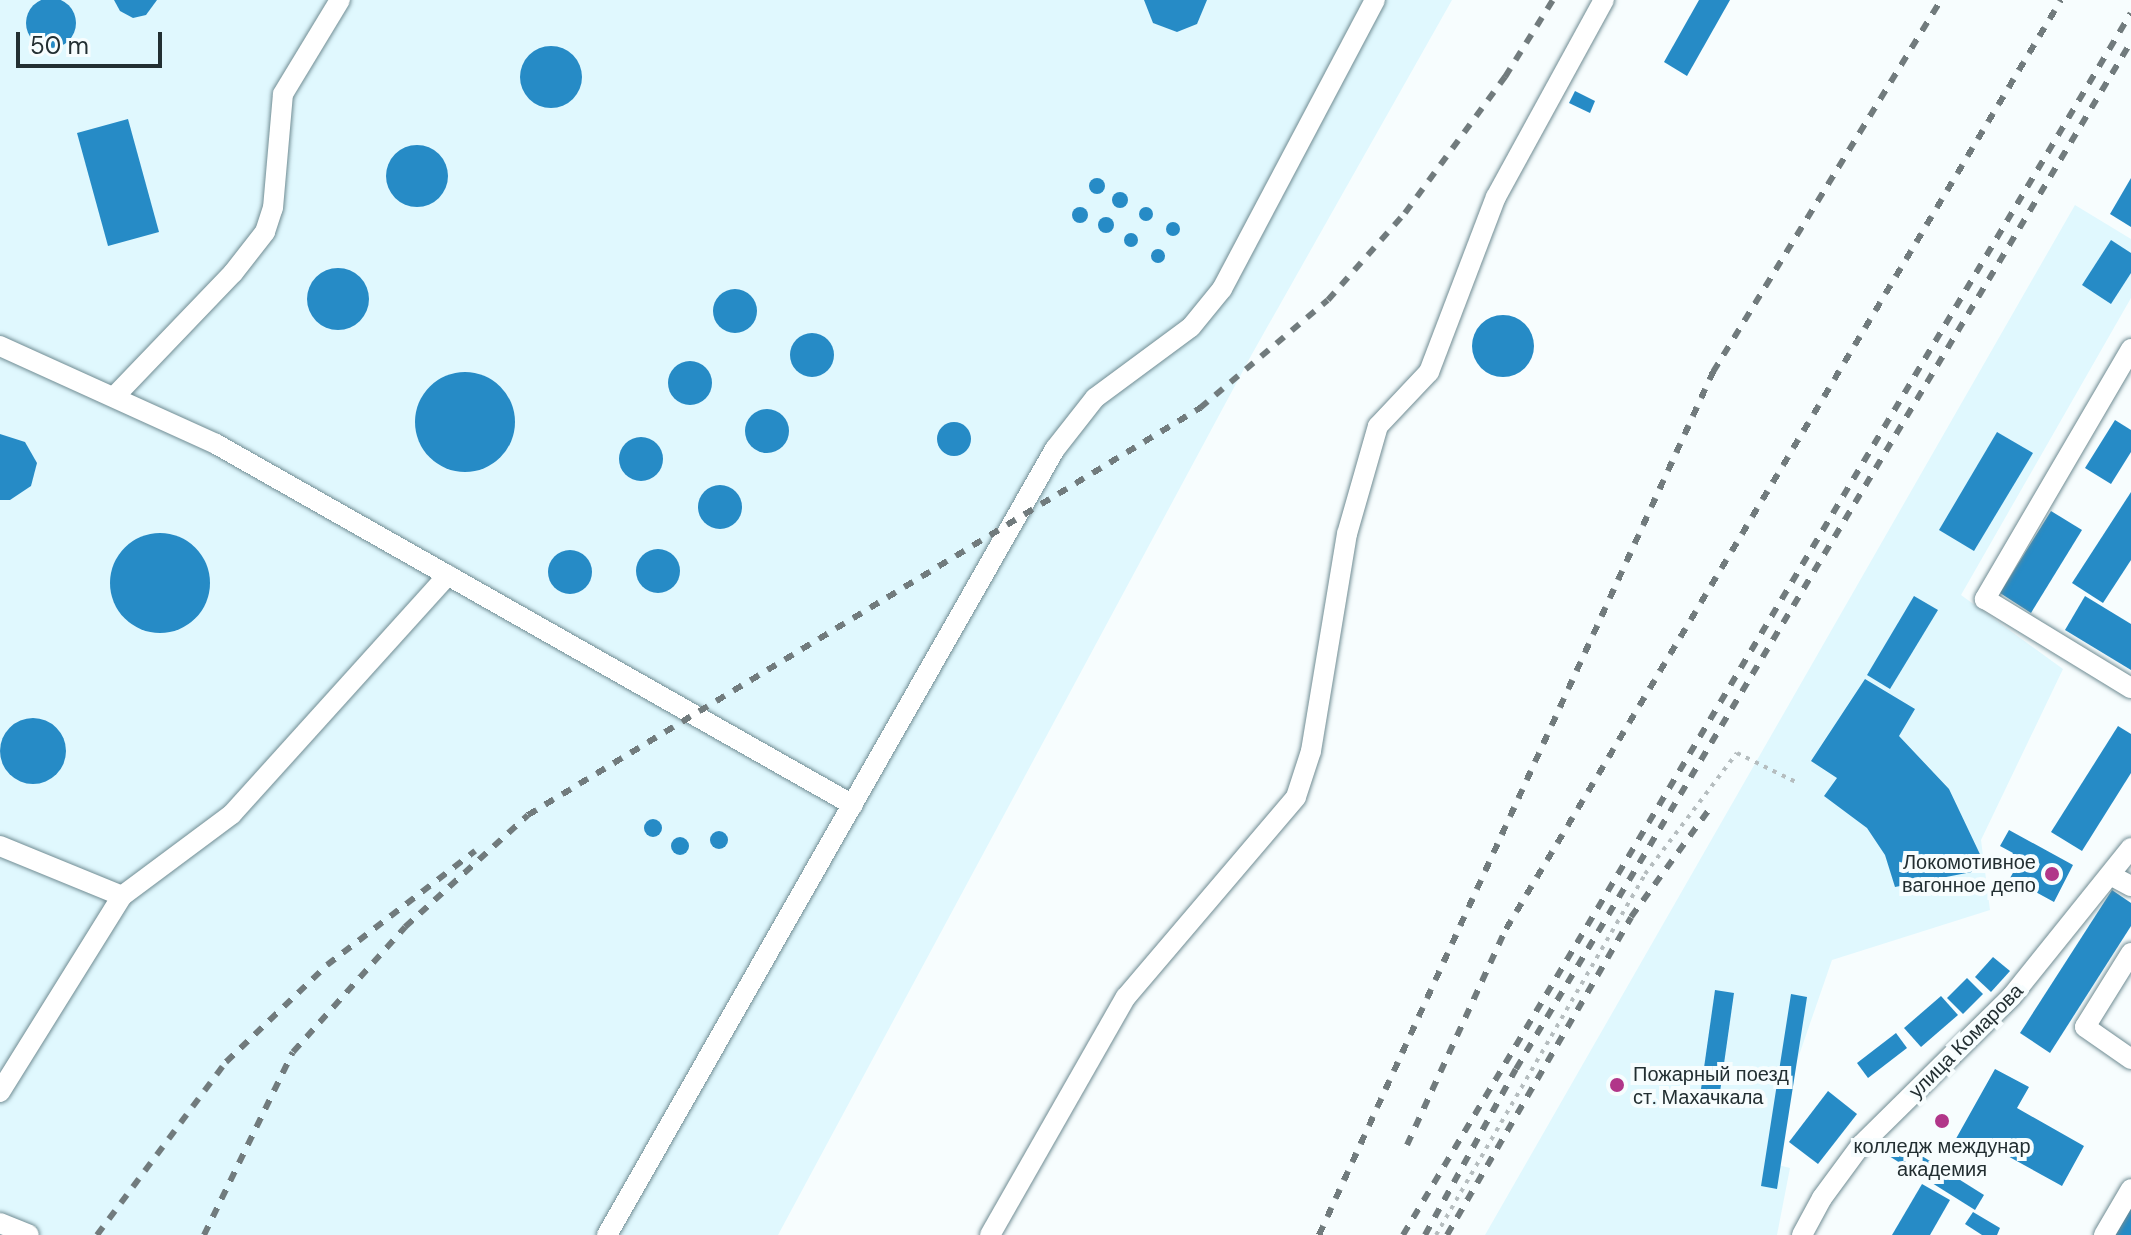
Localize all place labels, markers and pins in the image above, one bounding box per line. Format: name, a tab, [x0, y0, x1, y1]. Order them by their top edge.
place label: Локомотивное вагонное депо	[1902, 850, 2036, 897]
marker: Локомотивное вагонное депо	[2043, 865, 2061, 883]
place label: Пожарный поезд ст. Махачкала	[1633, 1062, 1789, 1109]
marker: Пожарный поезд ст. Махачкала	[1608, 1076, 1626, 1094]
marker: колледж междунар академия	[1933, 1112, 1951, 1130]
place label: колледж междунар академия	[1853, 1134, 2031, 1181]

